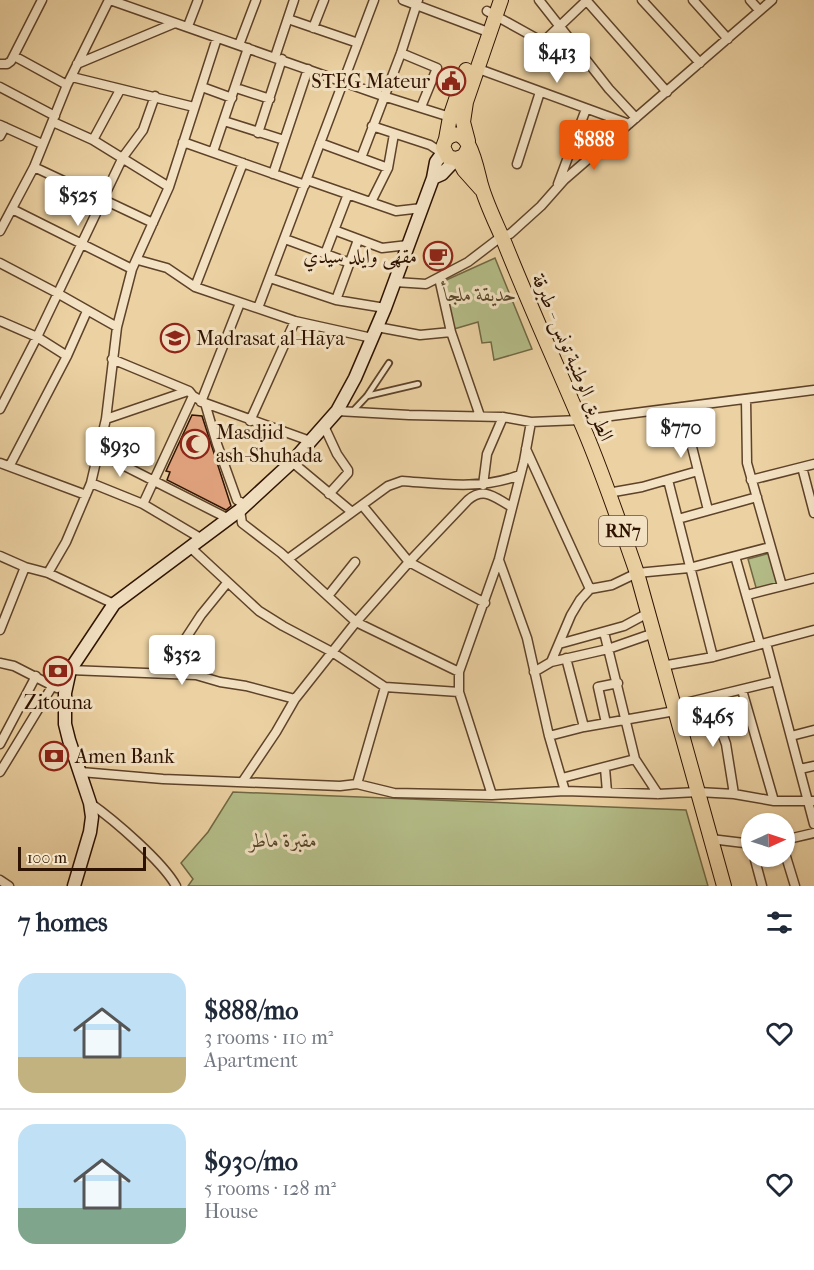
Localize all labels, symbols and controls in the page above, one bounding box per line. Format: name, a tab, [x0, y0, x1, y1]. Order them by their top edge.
pin: $413	[521, 33, 593, 84]
text: $413	[538, 41, 576, 64]
public building icon: STEG Mateur	[435, 65, 467, 97]
place label: STEG Mateur	[311, 70, 430, 93]
pin: $888	[558, 120, 630, 171]
text: $888	[573, 128, 615, 151]
pin: $525	[42, 176, 114, 227]
text: $525	[59, 184, 97, 207]
cafe icon: مقهى وايلد سيدي	[422, 240, 454, 272]
place label: مقهى وايلد سيدي	[303, 245, 417, 272]
street label: الطريق الوطنية تونس - طبرقة	[525, 270, 618, 445]
park label: حديقة ملجأ	[440, 280, 517, 307]
school or university icon: Madrasat al-Haya	[159, 322, 191, 354]
place label: Madrasat al-Haya	[196, 327, 345, 350]
pin: $770	[645, 408, 717, 459]
text: $770	[660, 416, 702, 439]
place label: Masdjid ash-Shuhada	[216, 421, 323, 467]
pin: $930	[84, 427, 156, 478]
mosque icon: Masdjid ash-Shuhada	[179, 428, 211, 460]
text: $930	[100, 435, 140, 458]
road number: RN7	[599, 516, 647, 546]
pin: $352	[146, 635, 218, 686]
text: $352	[163, 643, 201, 666]
bank icon: Zitouna	[42, 655, 74, 687]
place label: Zitouna	[24, 691, 93, 714]
pin: $465	[677, 697, 749, 748]
text: $465	[692, 705, 734, 728]
bank icon: Amen Bank	[38, 740, 70, 772]
place label: Amen Bank	[74, 745, 175, 768]
north arrow	[741, 813, 795, 867]
map controls	[741, 813, 795, 867]
park label: مقبرة ماطر	[248, 829, 317, 853]
scale bar	[18, 844, 146, 872]
text: 100 m	[27, 848, 67, 867]
icon: filters	[763, 906, 796, 939]
text: 7 homes	[18, 907, 108, 938]
text: $888/mo	[204, 995, 299, 1026]
icon: home	[66, 997, 138, 1069]
icon: heart	[763, 1017, 796, 1050]
text: 3 rooms · 110 m²	[204, 1026, 333, 1049]
text: Apartment	[204, 1049, 298, 1072]
text: $930/mo	[204, 1146, 298, 1177]
icon: home	[66, 1148, 138, 1220]
icon: heart	[763, 1168, 796, 1201]
text: 5 rooms · 128 m²	[204, 1177, 336, 1200]
text: House	[204, 1200, 258, 1223]

